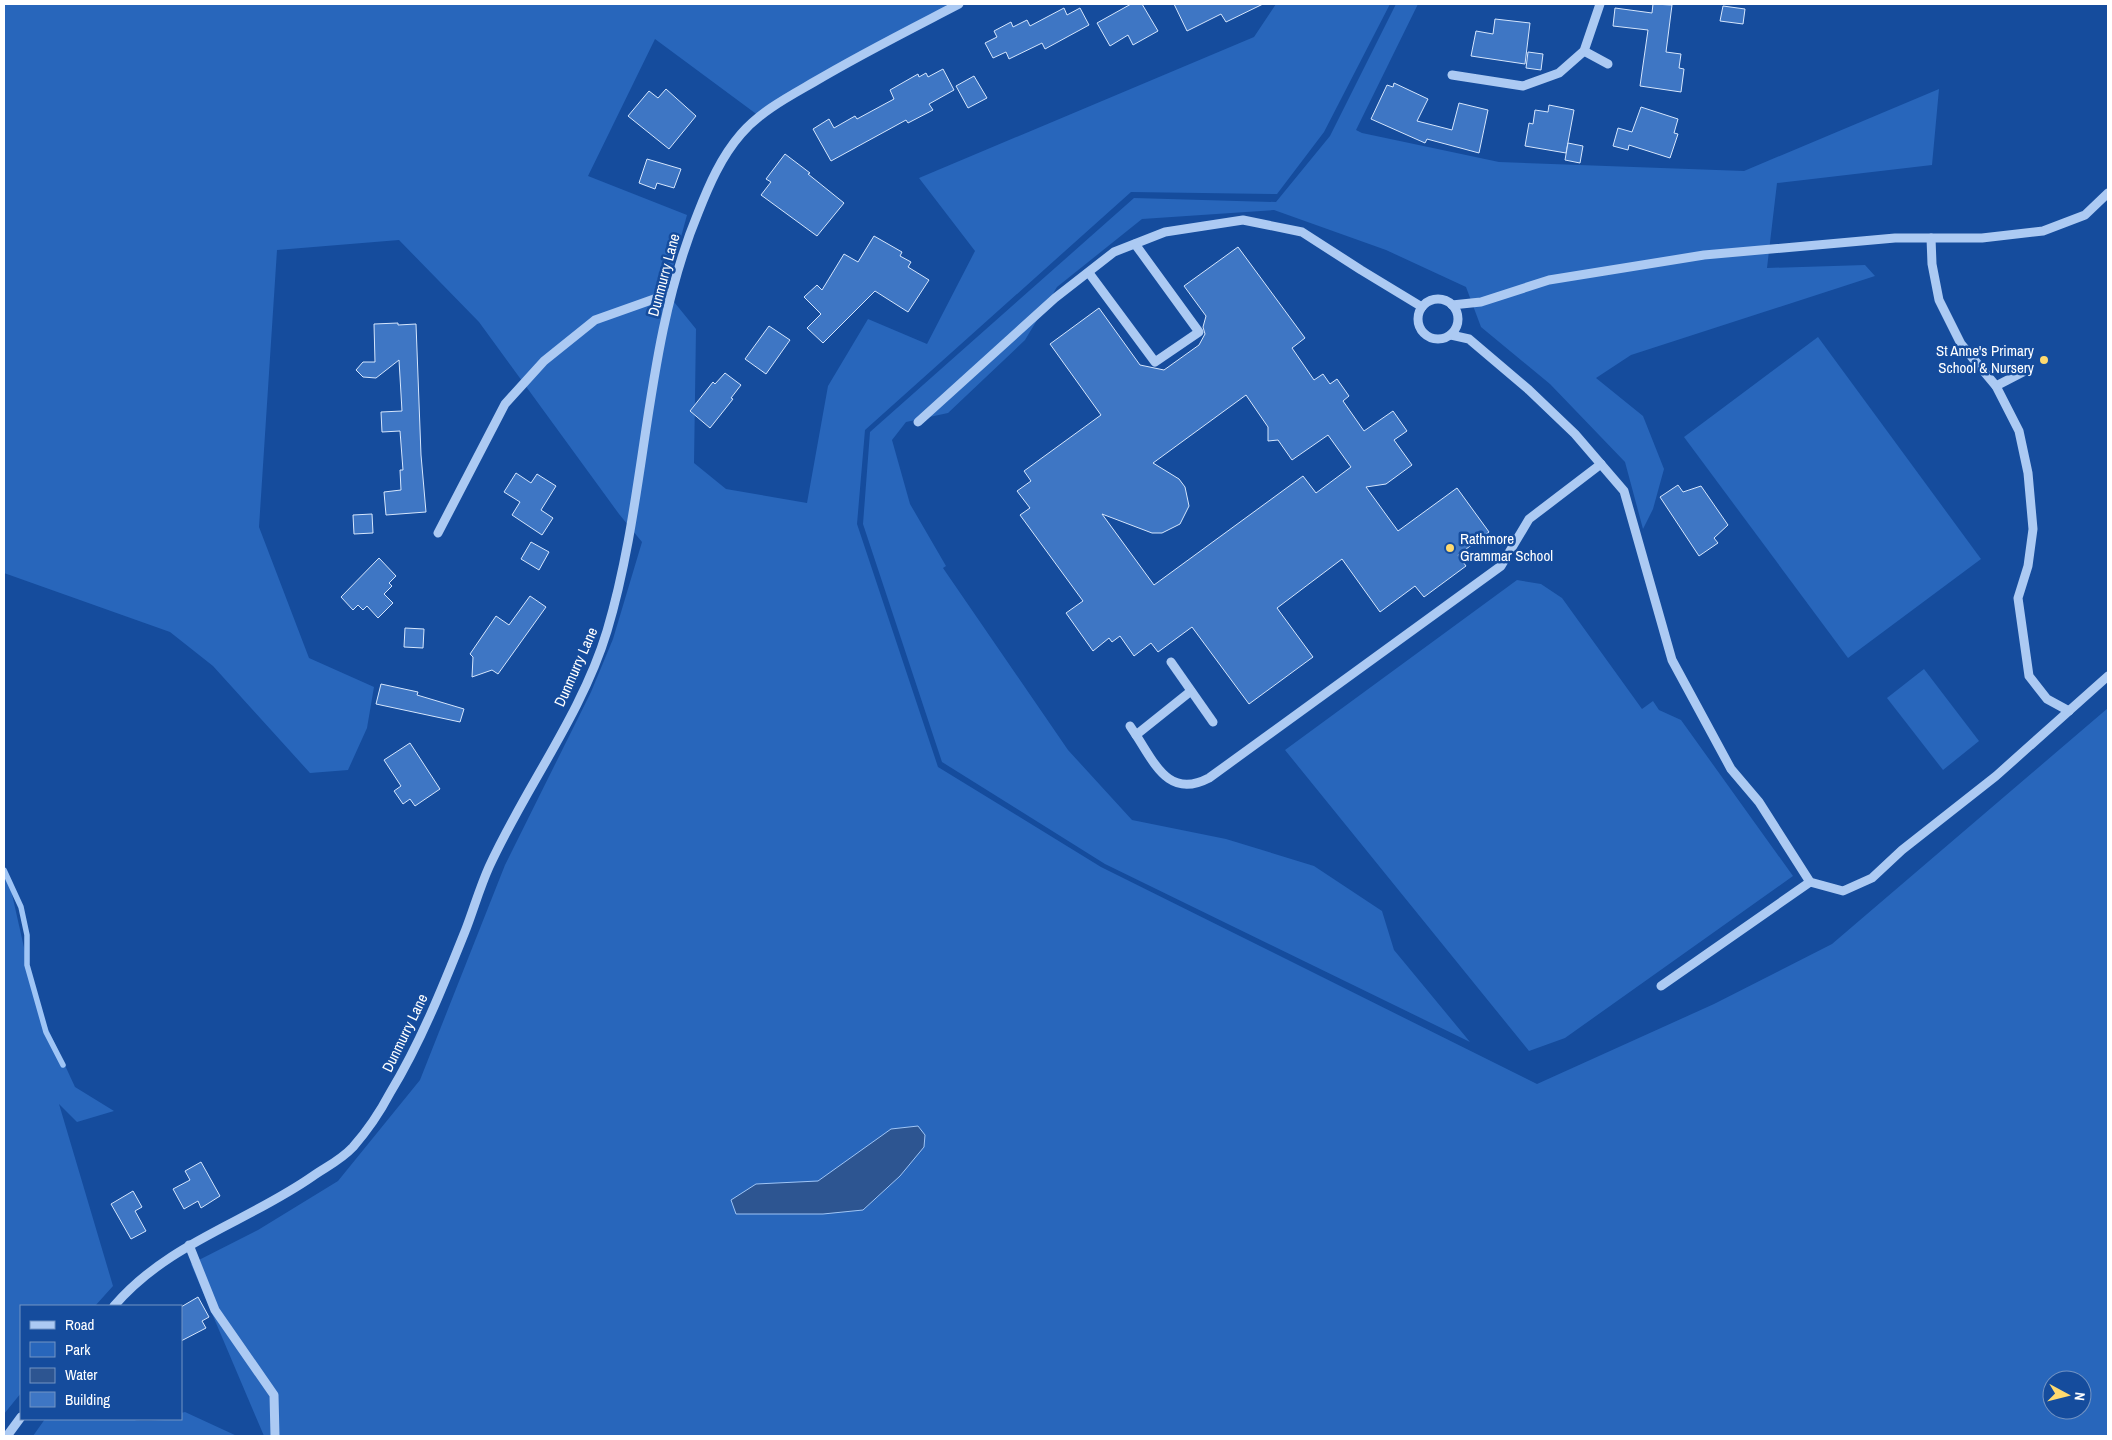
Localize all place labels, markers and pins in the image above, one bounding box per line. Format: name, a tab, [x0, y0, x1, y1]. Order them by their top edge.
place label: St Anne's Primary School & Nursery	[1936, 340, 2035, 378]
marker: St Anne's Primary School & Nursery	[2038, 354, 2050, 366]
place label: Rathmore Grammar School	[1460, 528, 1553, 566]
marker: Rathmore Grammar School	[1444, 542, 1456, 554]

